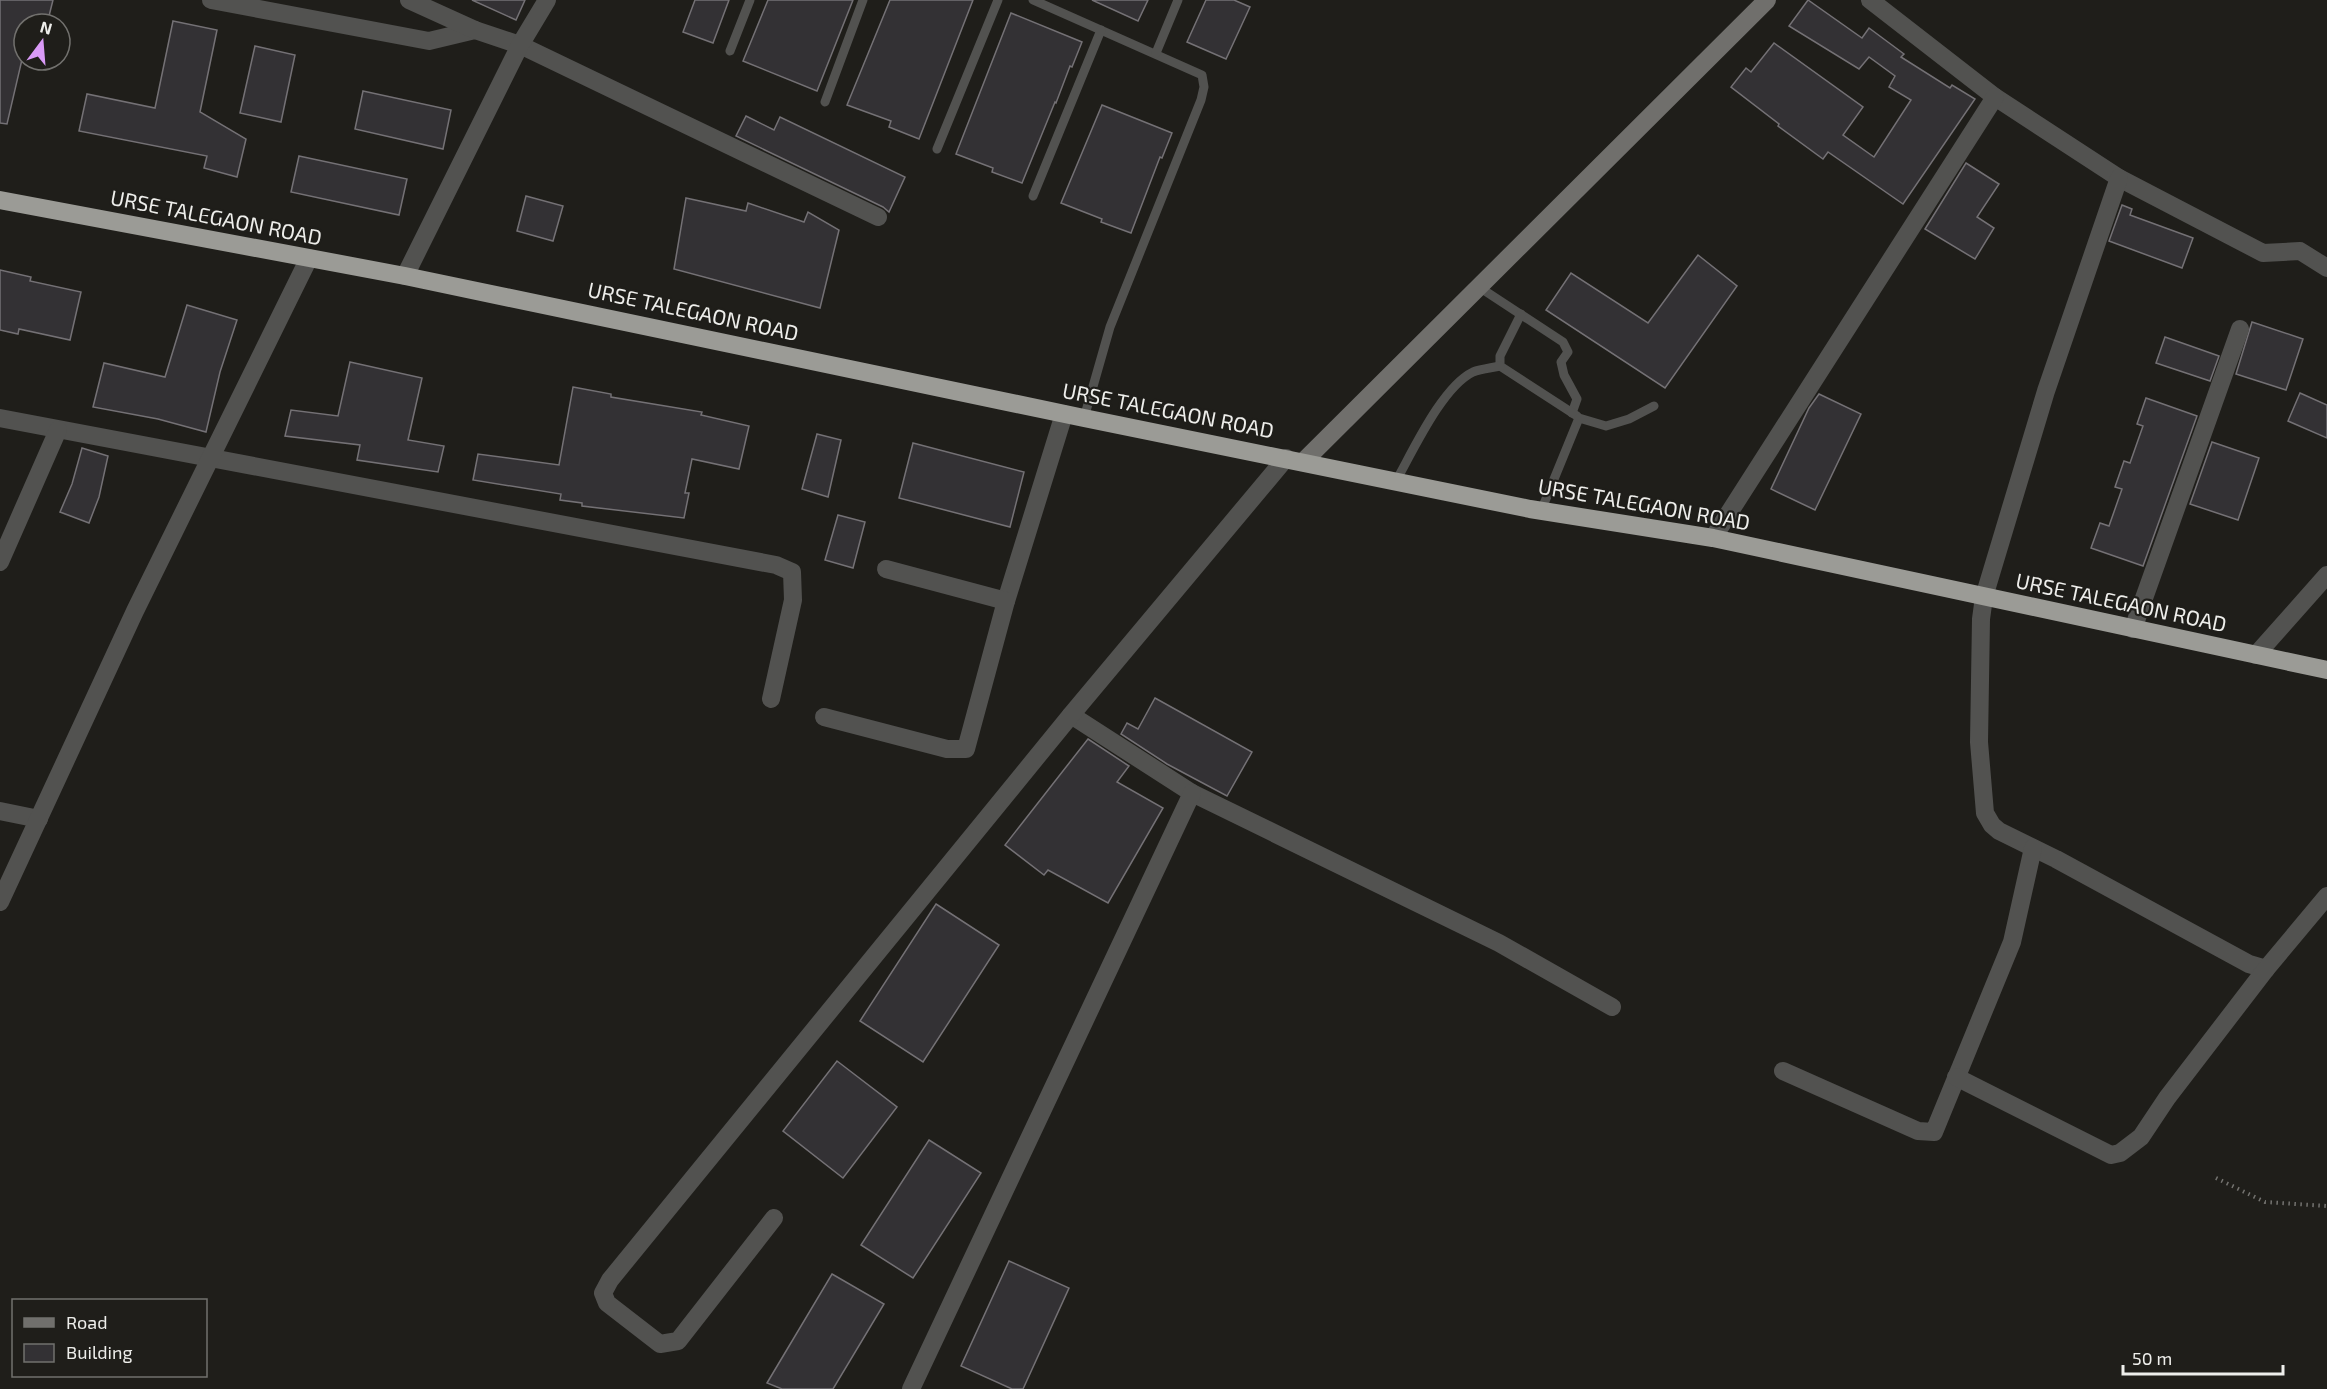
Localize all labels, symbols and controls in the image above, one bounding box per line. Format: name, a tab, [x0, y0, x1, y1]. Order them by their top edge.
north arrow	[12, 12, 72, 72]
text: N	[38, 16, 54, 38]
street label: URSE TALEGAON ROAD	[108, 184, 324, 249]
street label: URSE TALEGAON ROAD	[586, 276, 801, 345]
street label: URSE TALEGAON ROAD	[1060, 377, 1276, 442]
street label: URSE TALEGAON ROAD	[1536, 473, 1752, 534]
street label: URSE TALEGAON ROAD	[2014, 567, 2229, 636]
legend	[12, 1299, 207, 1377]
text: Road	[66, 1311, 107, 1333]
scale bar	[2123, 1338, 2284, 1376]
text: Building	[66, 1341, 133, 1363]
text: 50 m	[2132, 1347, 2172, 1369]

